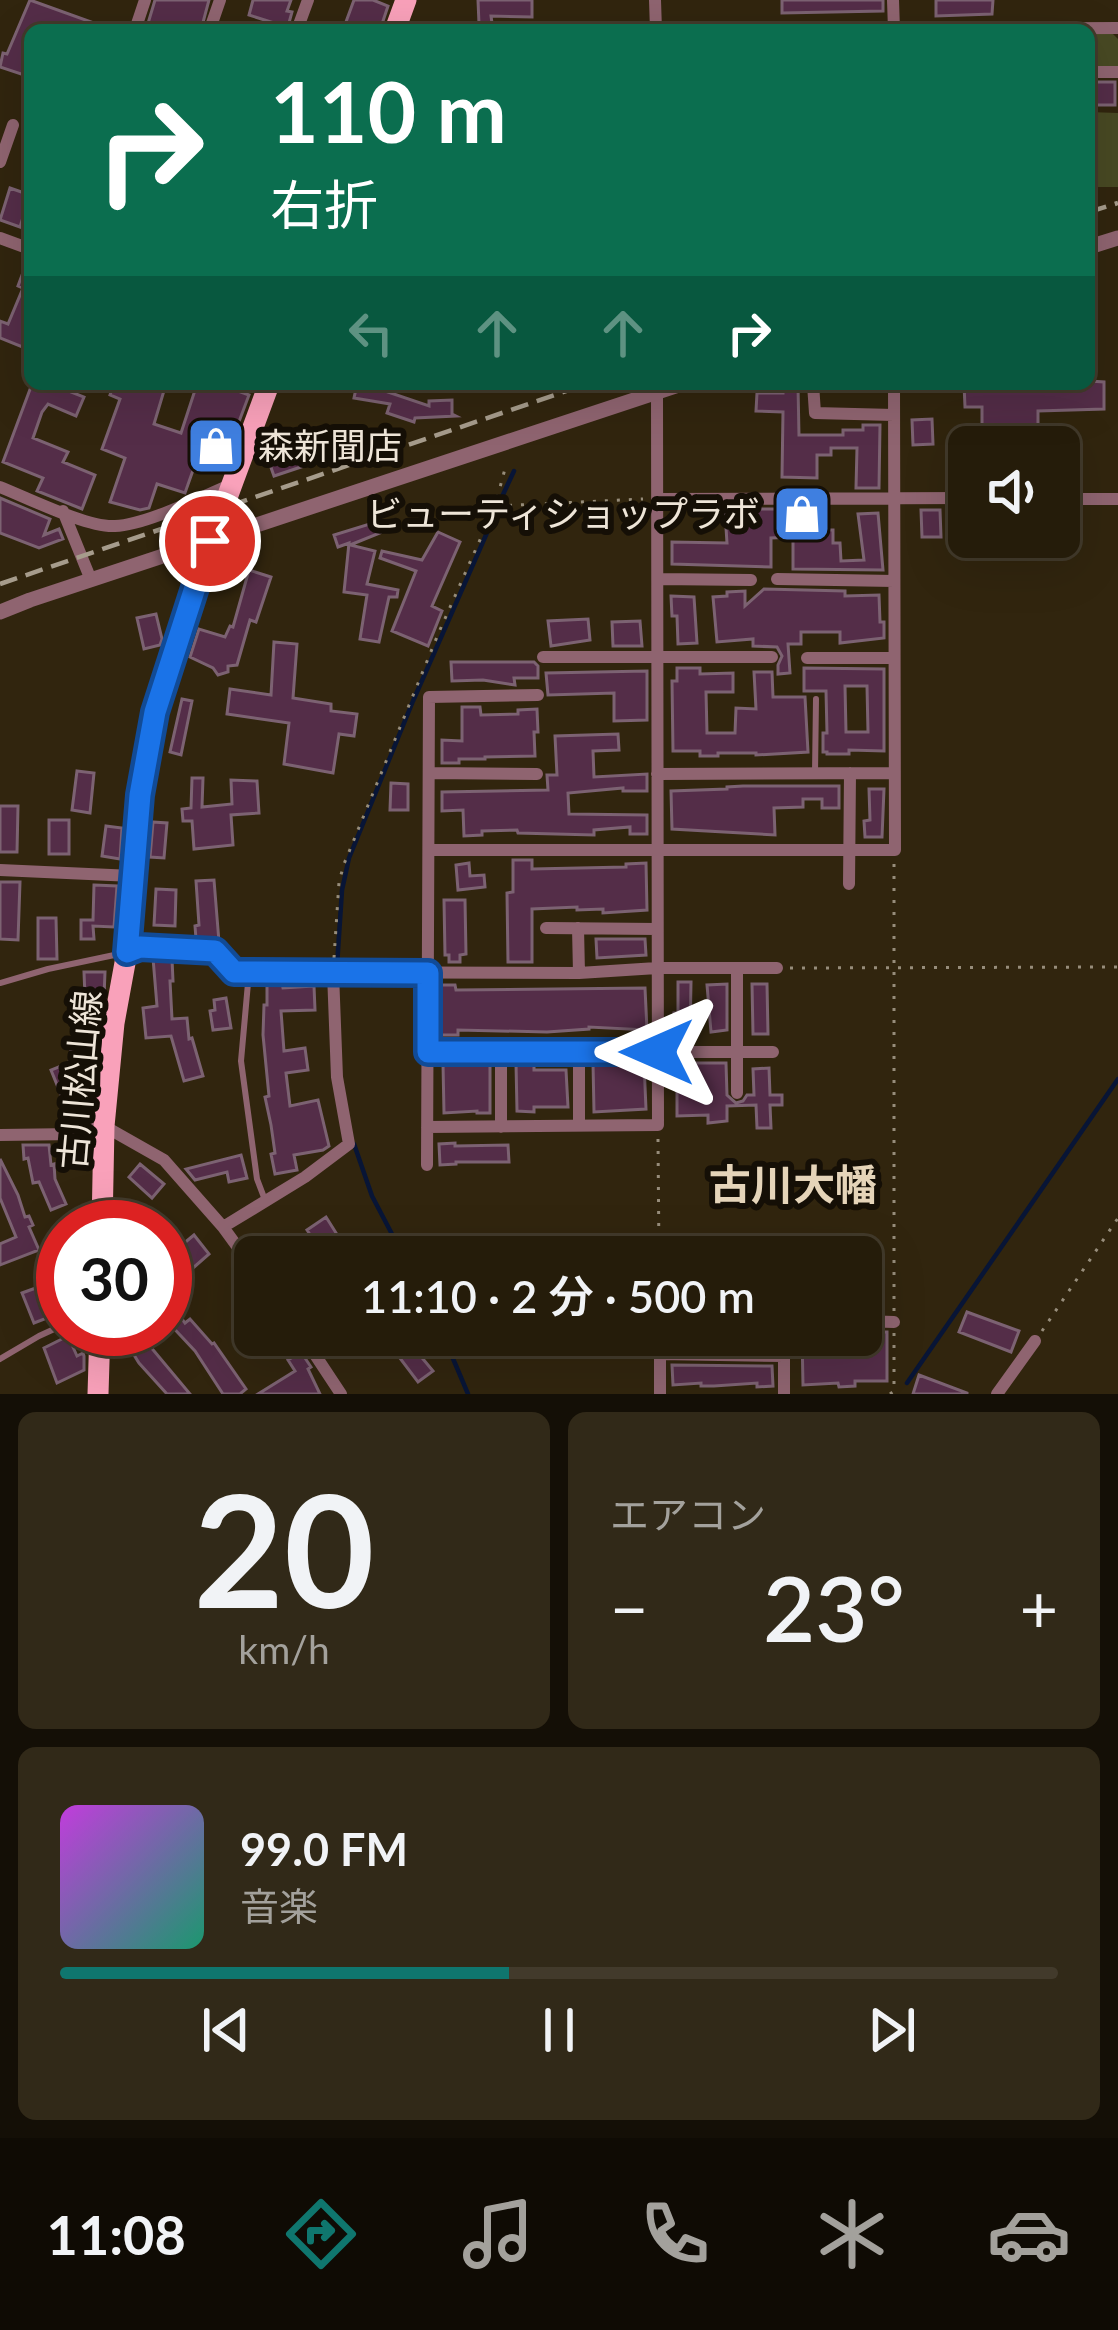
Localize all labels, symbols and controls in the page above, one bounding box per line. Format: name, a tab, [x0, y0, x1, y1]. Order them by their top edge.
text: 110 m	[270, 60, 507, 161]
icon: right	[72, 72, 228, 228]
text: 右折	[270, 172, 378, 237]
icon: left	[338, 300, 404, 366]
icon: ahead	[464, 300, 530, 366]
icon: ahead	[590, 300, 656, 366]
icon: right	[716, 300, 782, 366]
shop icon: 森新聞店	[185, 415, 247, 477]
place label: 森新聞店	[258, 423, 402, 467]
map controls	[948, 426, 1080, 558]
button: sound	[948, 426, 1080, 558]
shop icon: ビューティショップラボ	[771, 483, 833, 545]
pin	[159, 490, 261, 592]
place label: ビューティショップラボ	[366, 491, 760, 535]
icon: arrive	[177, 508, 243, 574]
street label: 古川松山線	[49, 988, 109, 1171]
position arrow	[594, 989, 720, 1115]
district label: 古川大幡	[709, 1159, 877, 1209]
speed limit sign: 30	[36, 1200, 192, 1356]
text: 11:10 · 2 分 · 500 m	[361, 1269, 755, 1323]
text: 20	[194, 1454, 374, 1641]
text: エアコン	[610, 1491, 766, 1537]
text: 23°	[763, 1553, 905, 1661]
text: −	[610, 1568, 648, 1647]
text: +	[1020, 1568, 1058, 1647]
text: km/h	[238, 1626, 330, 1672]
text: 99.0 FM	[240, 1822, 408, 1876]
text: 音楽	[240, 1883, 318, 1929]
icon: previous	[193, 1997, 259, 2063]
icon: pause	[526, 1997, 592, 2063]
icon: next	[859, 1997, 925, 2063]
icon: directions	[279, 2192, 363, 2276]
icon: music	[456, 2192, 540, 2276]
icon: phone	[633, 2192, 717, 2276]
icon: climate	[810, 2192, 894, 2276]
icon: car	[987, 2192, 1071, 2276]
text: 11:08	[47, 2202, 186, 2267]

